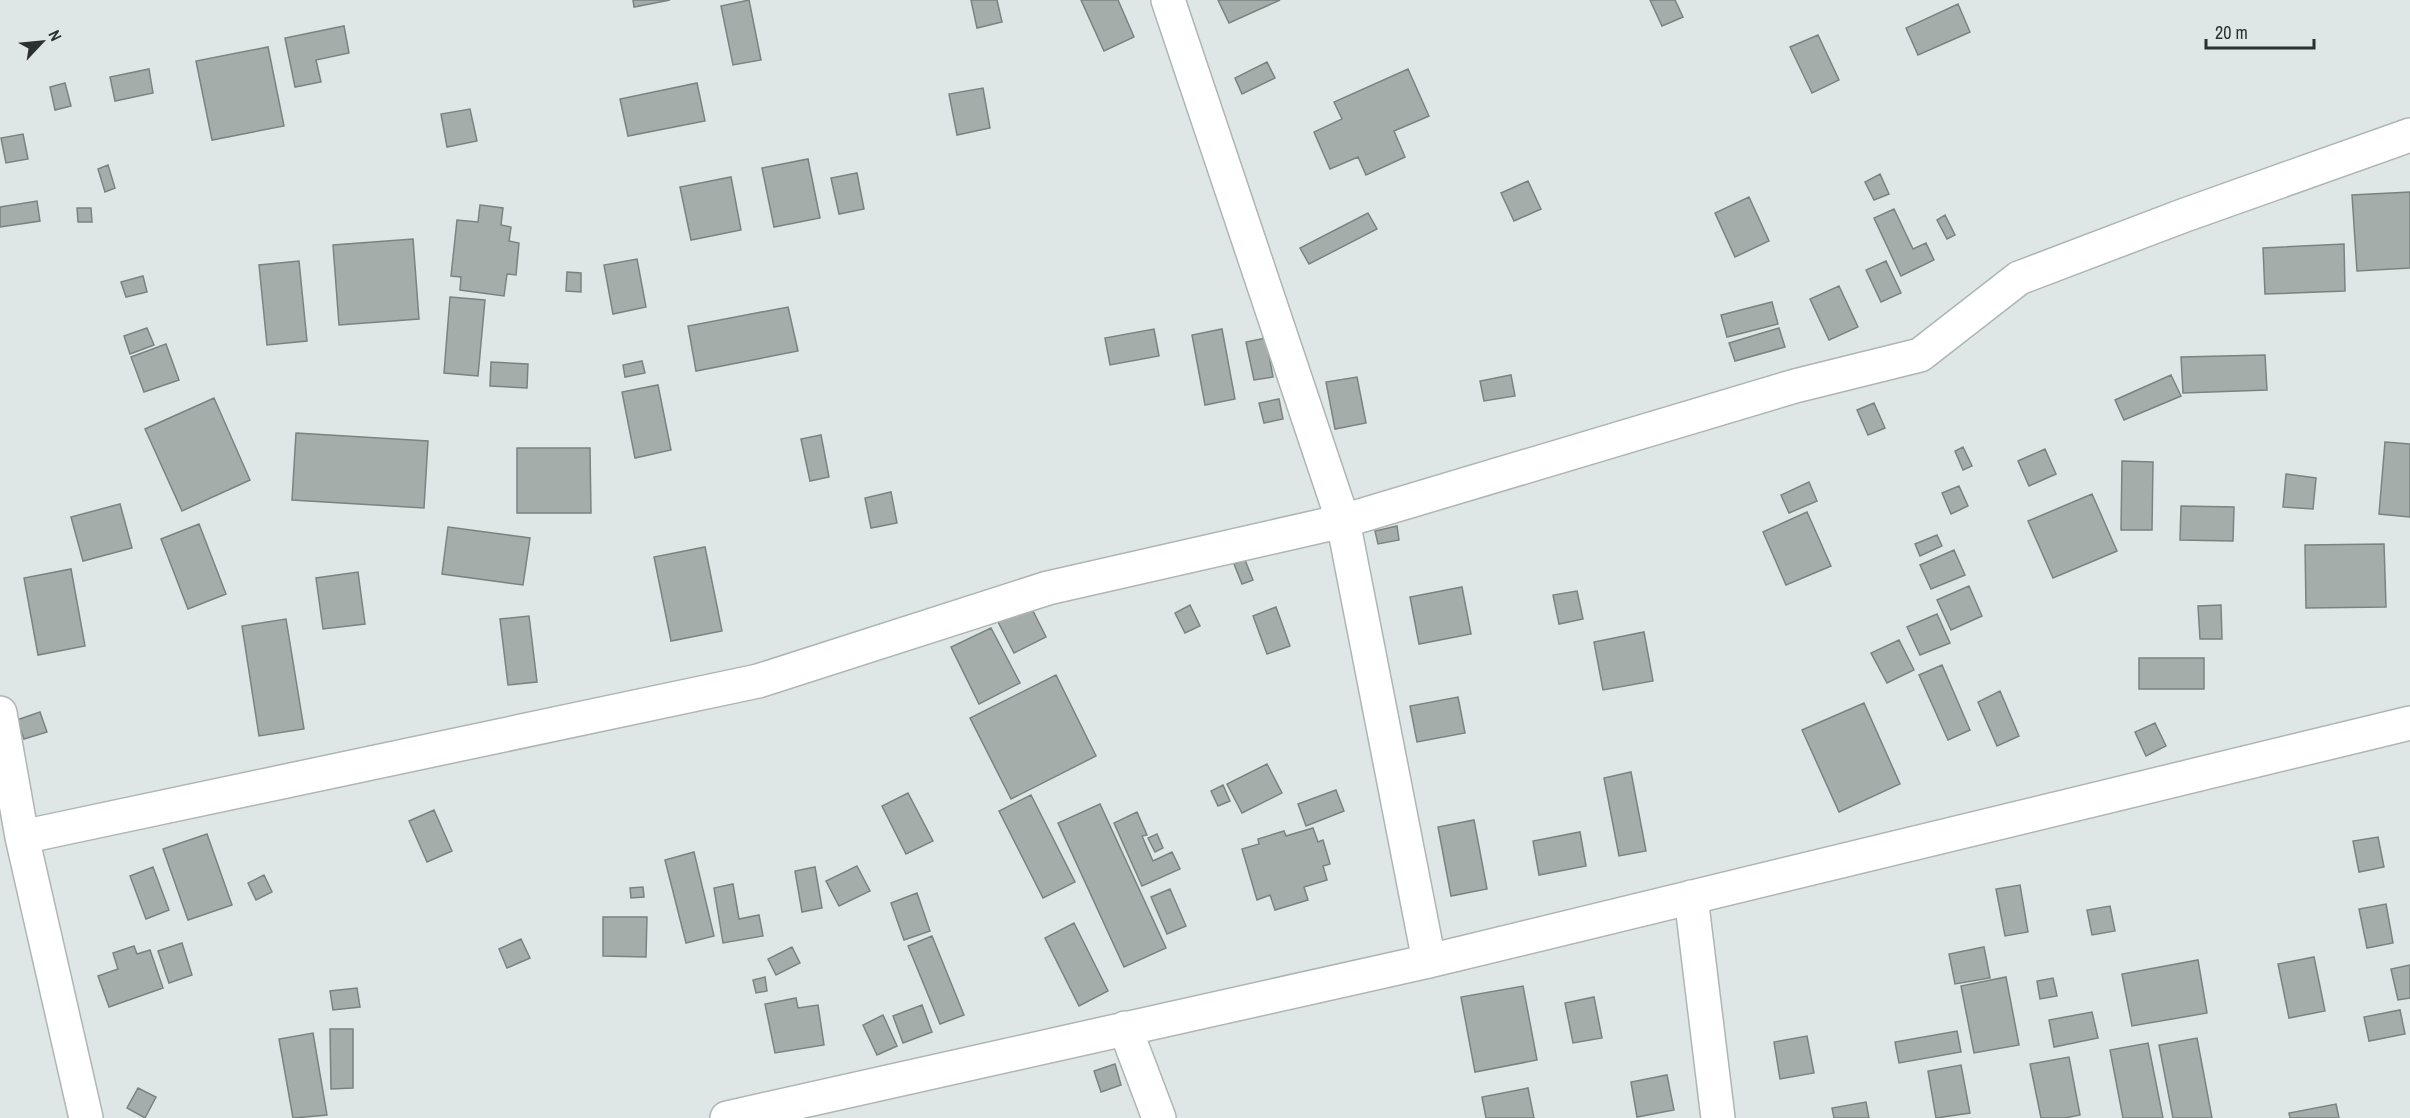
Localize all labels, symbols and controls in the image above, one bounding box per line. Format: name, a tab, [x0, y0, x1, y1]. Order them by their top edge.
north arrow	[12, 12, 72, 72]
scale bar	[2206, 12, 2314, 50]
text: 20 m	[2215, 20, 2248, 45]
text: N	[44, 26, 67, 45]

